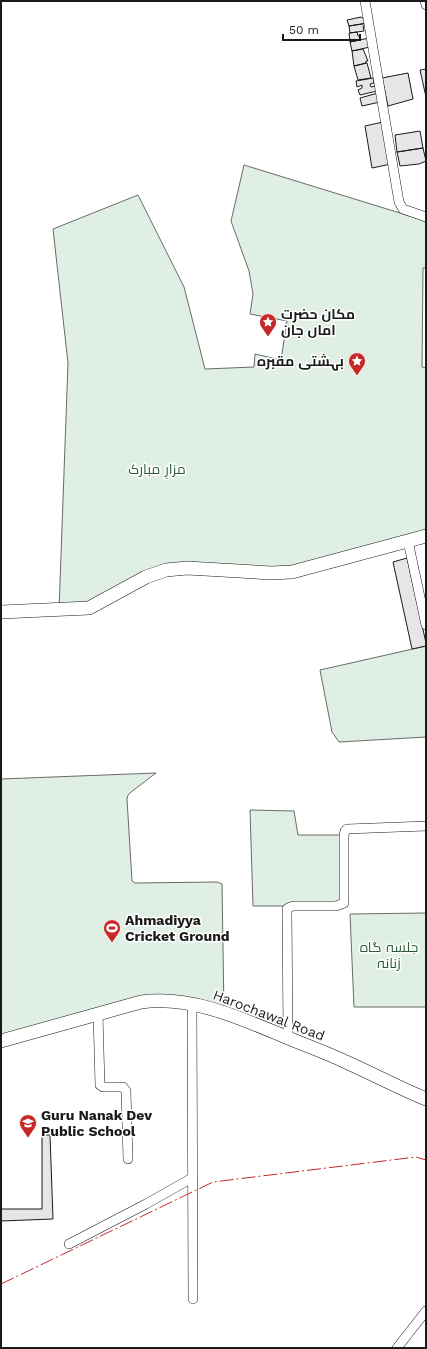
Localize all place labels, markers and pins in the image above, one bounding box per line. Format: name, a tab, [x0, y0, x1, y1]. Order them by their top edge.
place label: مکان حضرت اماں جان	[281, 306, 355, 338]
place icon: مکان حضرت اماں جان	[258, 312, 278, 337]
place icon: بہشتی مقبرہ	[347, 351, 367, 376]
place label: بہشتی مقبرہ	[257, 353, 344, 371]
place label: Ahmadiyya Cricket Ground	[125, 912, 230, 944]
sports icon: Ahmadiyya Cricket Ground	[102, 918, 122, 943]
place label: Guru Nanak Dev Public School	[41, 1107, 152, 1139]
school or university icon: Guru Nanak Dev Public School	[18, 1113, 38, 1138]

